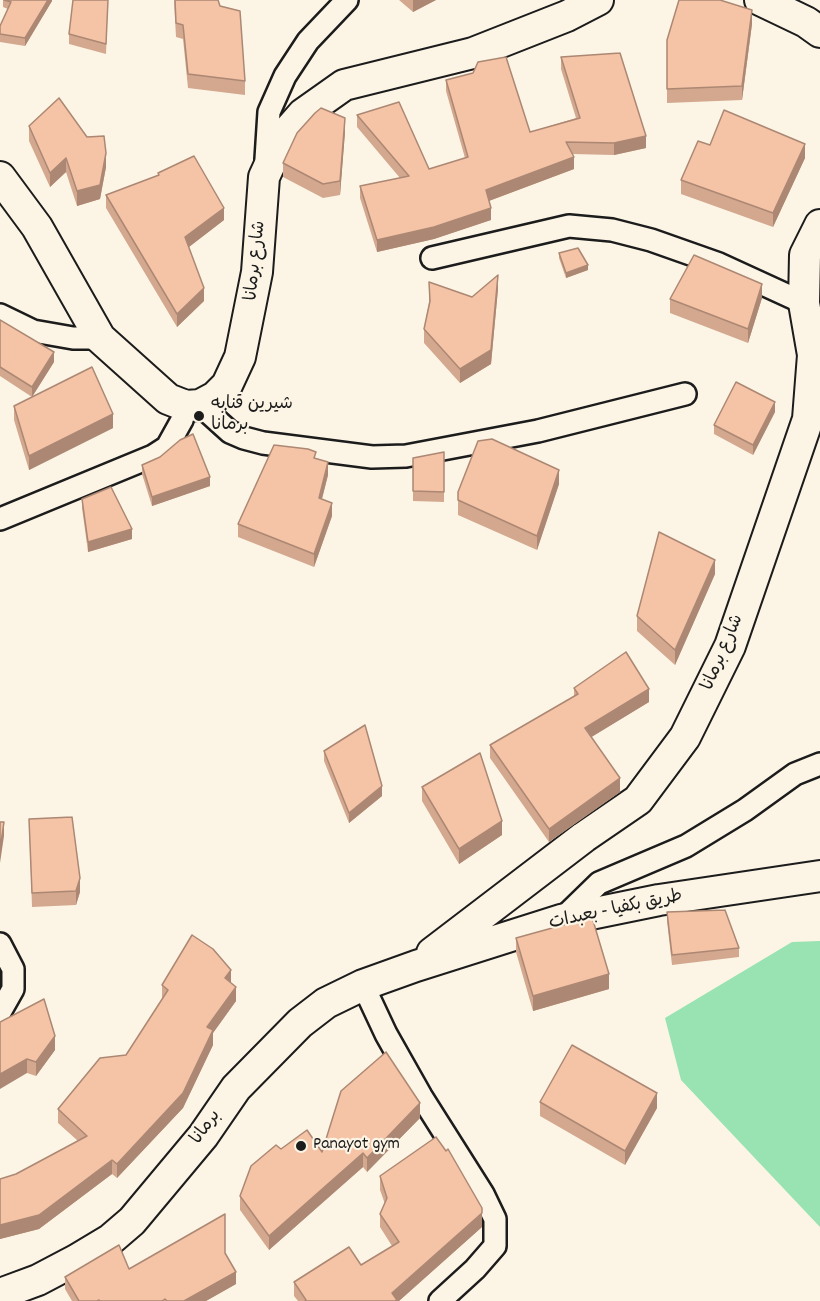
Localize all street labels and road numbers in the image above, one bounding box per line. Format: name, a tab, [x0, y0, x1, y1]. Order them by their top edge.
street label: شارع برمانا	[242, 220, 272, 302]
street label: شارع برمانا	[698, 612, 750, 694]
street label: طريق بكفيا - بعبدات	[547, 886, 685, 936]
street label: برمانا	[187, 1106, 227, 1150]

